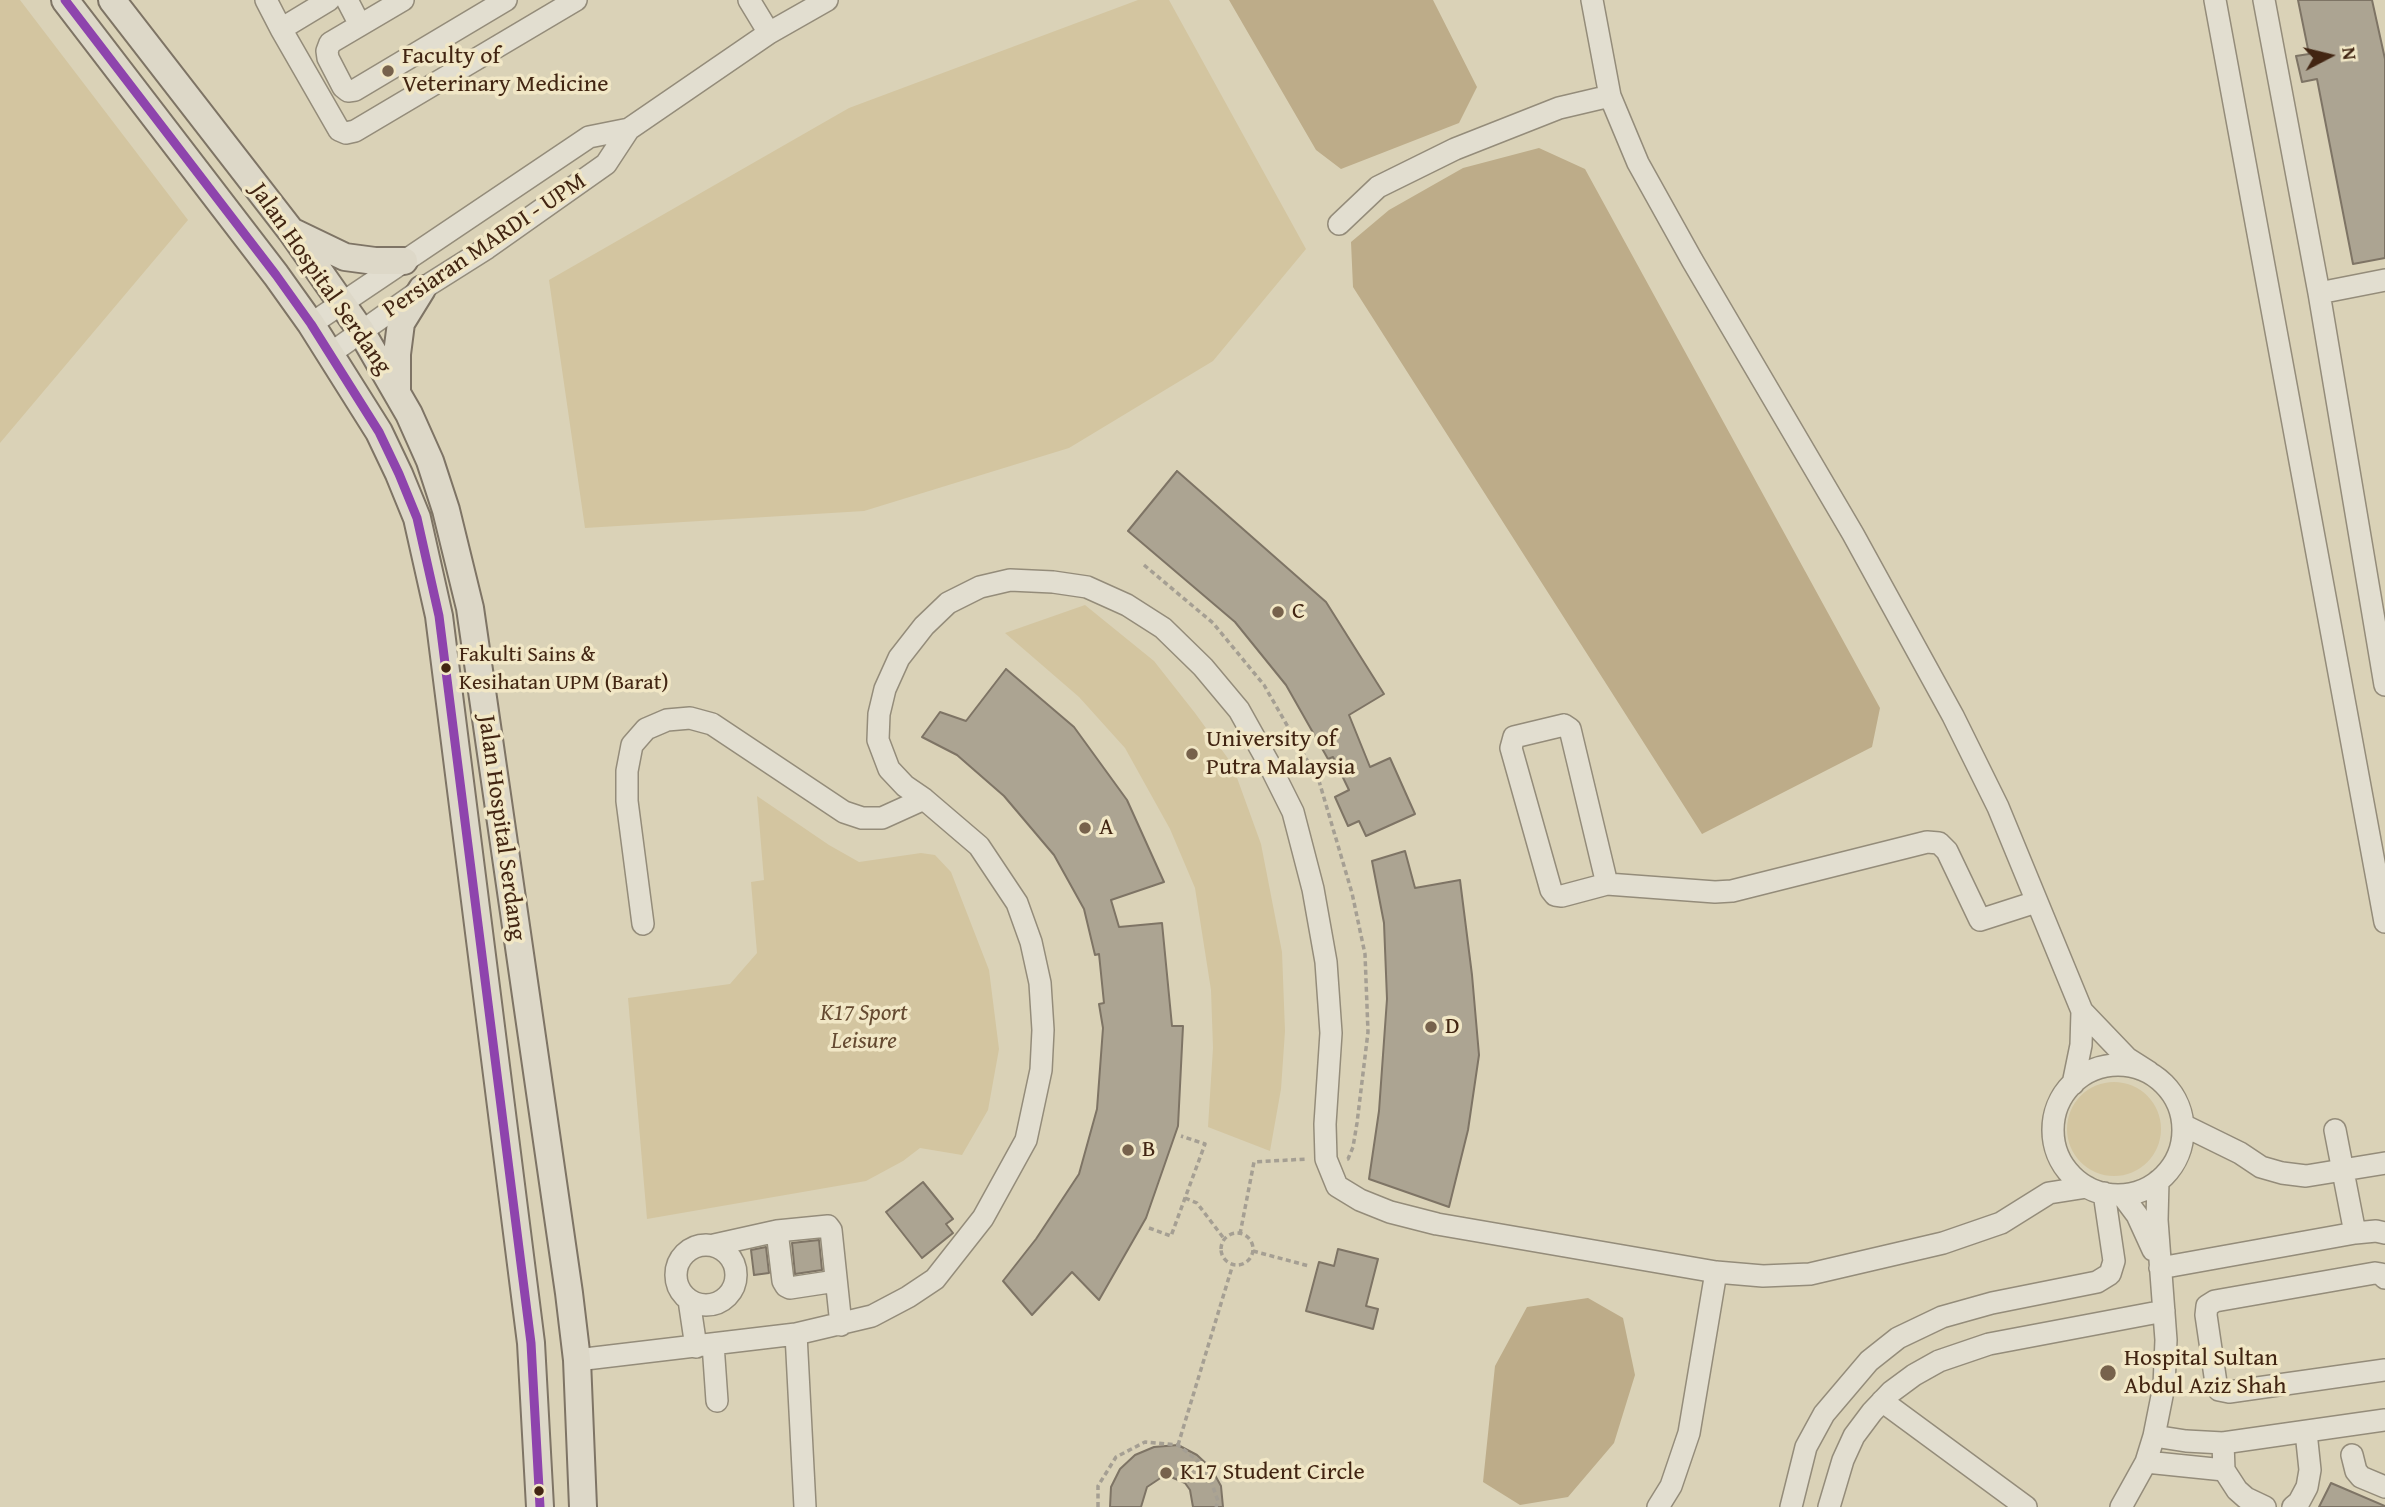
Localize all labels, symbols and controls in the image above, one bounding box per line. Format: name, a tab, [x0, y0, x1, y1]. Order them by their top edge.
north arrow	[2294, 21, 2364, 91]
place label: Faculty of Veterinary Medicine	[402, 43, 608, 99]
text: N	[2335, 45, 2365, 61]
marker: Faculty of Veterinary Medicine	[380, 63, 396, 79]
street label: Persiaran MARDI - UPM	[378, 167, 592, 325]
street label: Jalan Hospital Serdang	[243, 178, 397, 380]
place label: C	[1292, 598, 1305, 626]
marker: C	[1270, 604, 1286, 620]
place label: Fakulti Sains & Kesihatan UPM (Barat)	[459, 642, 669, 694]
marker: Fakulti Sains & Kesihatan UPM (Barat)	[439, 661, 453, 675]
street label: Jalan Hospital Serdang	[471, 714, 531, 942]
place label: University of Putra Malaysia	[1206, 726, 1355, 782]
marker: University of Putra Malaysia	[1184, 746, 1200, 762]
place label: A	[1099, 814, 1114, 842]
marker: A	[1077, 820, 1093, 836]
park label: K17 Sport Leisure	[820, 1000, 908, 1056]
place label: D	[1445, 1013, 1460, 1041]
marker: D	[1423, 1019, 1439, 1035]
place label: B	[1142, 1136, 1156, 1164]
marker: B	[1120, 1142, 1136, 1158]
place label: Hospital Sultan Abdul Aziz Shah	[2124, 1345, 2286, 1401]
marker: Hospital Sultan Abdul Aziz Shah	[2098, 1363, 2118, 1383]
place label: K17 Student Circle	[1180, 1459, 1365, 1487]
marker: K17 Student Circle	[1158, 1465, 1174, 1481]
unlabelled marker	[532, 1484, 546, 1498]

